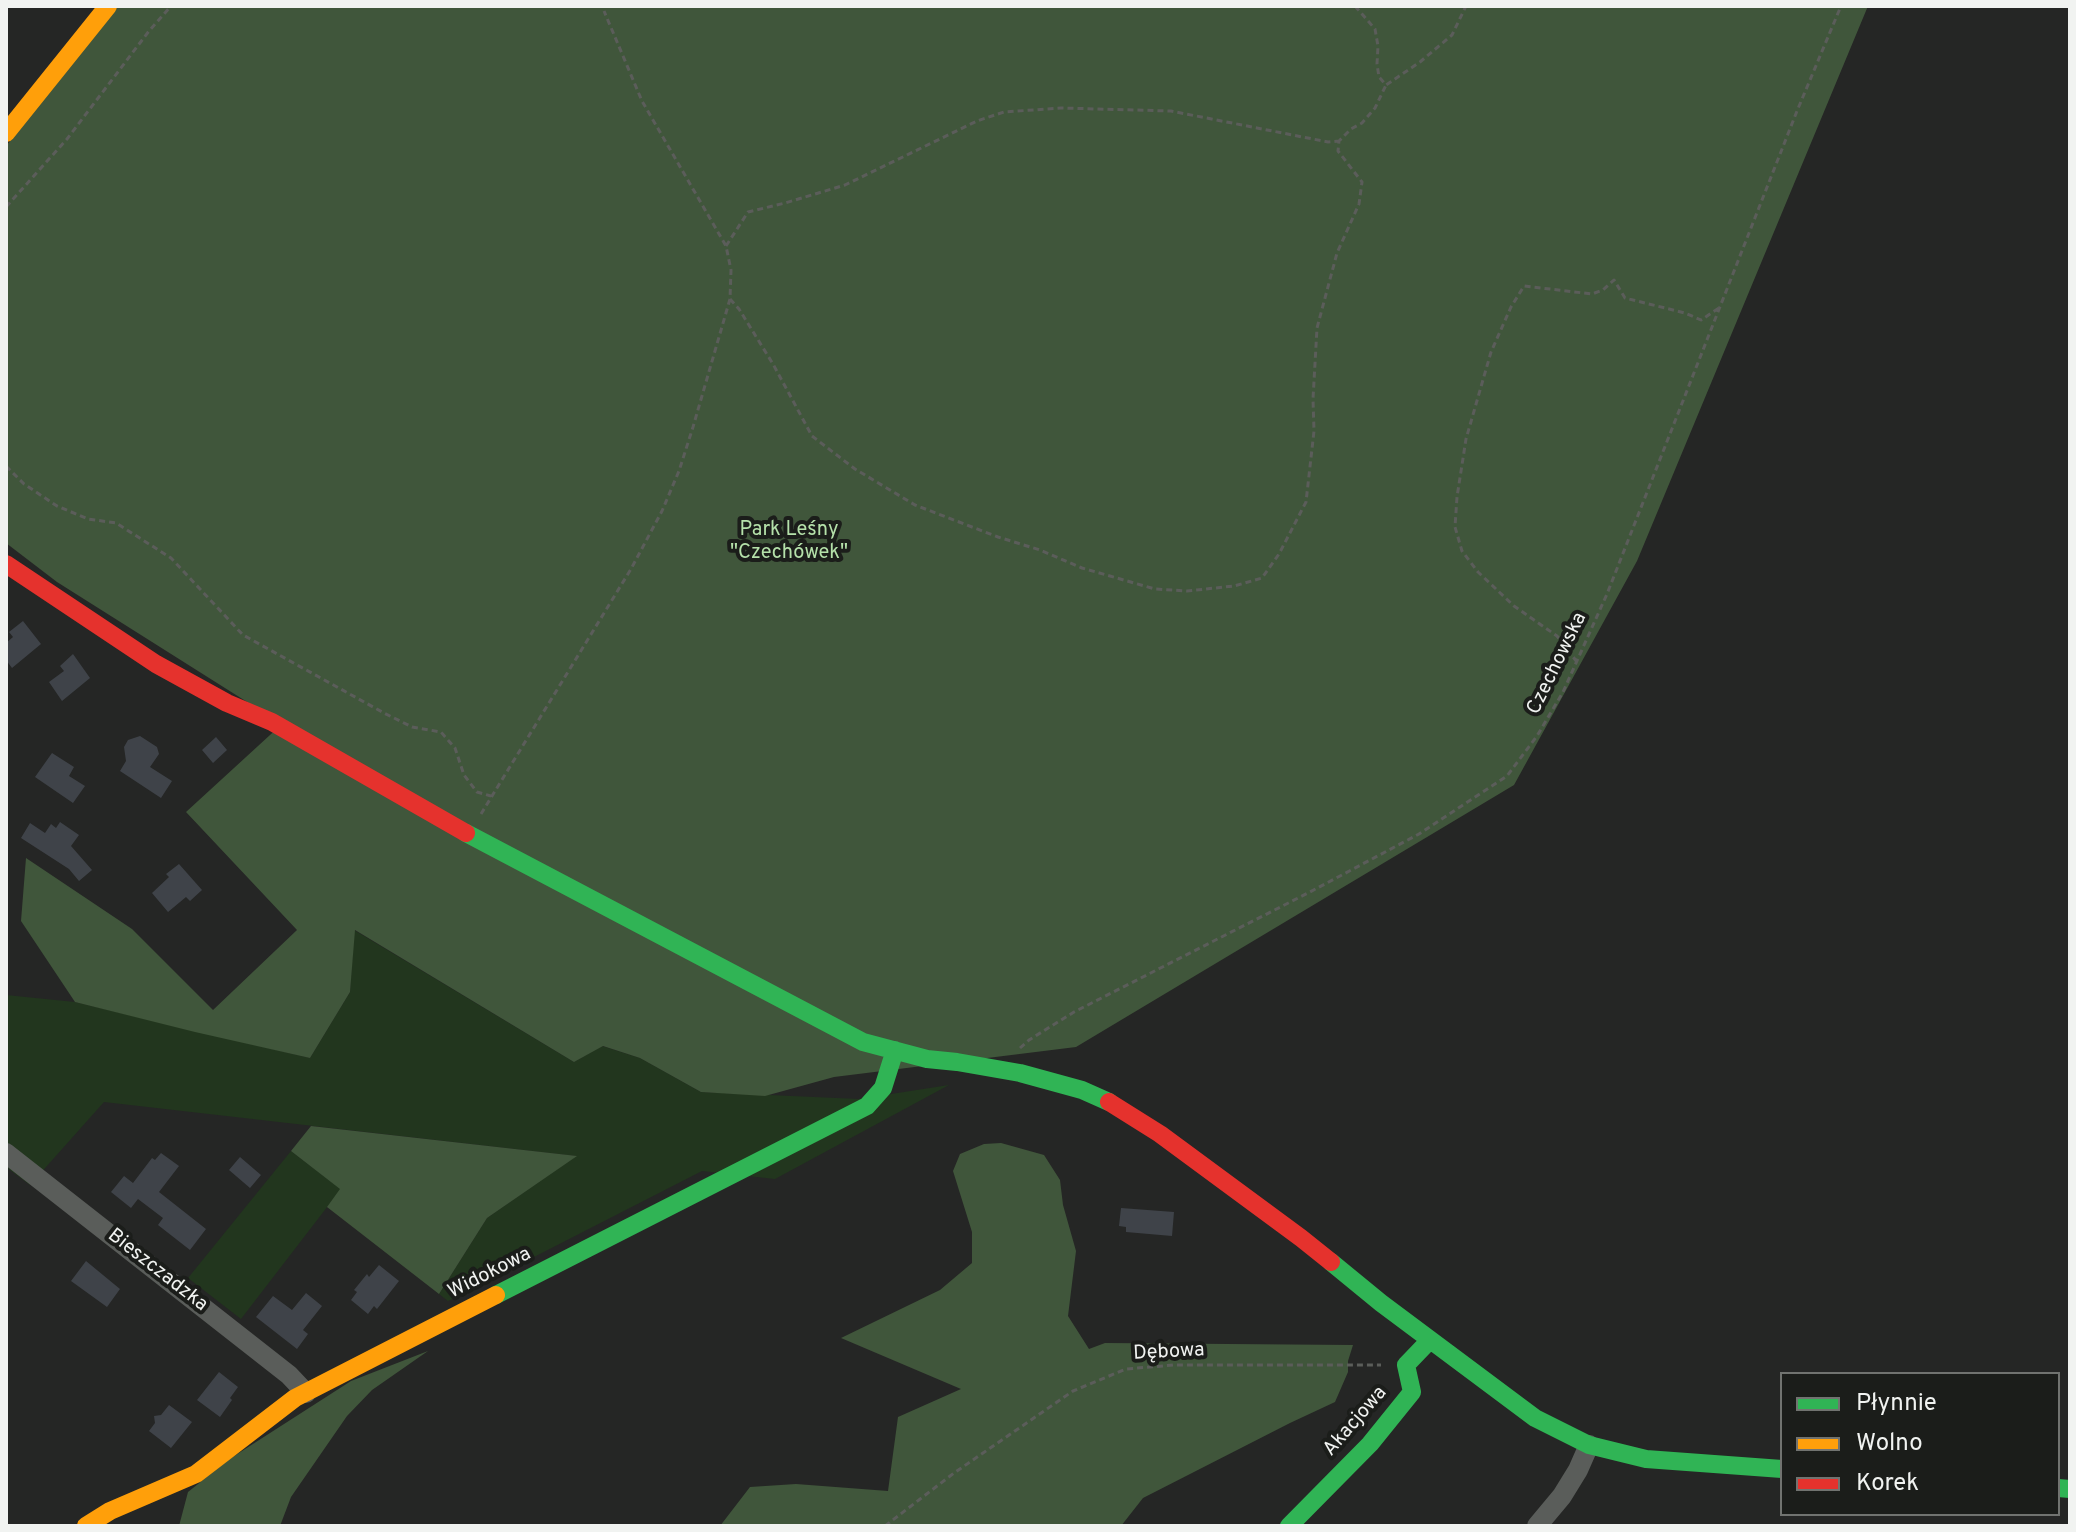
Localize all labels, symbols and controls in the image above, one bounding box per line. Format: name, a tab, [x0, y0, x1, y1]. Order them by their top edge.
park label: Park Leśny "Czechówek"	[730, 519, 848, 566]
street label: Czechowska	[1523, 609, 1593, 719]
street label: Bieszczadzka	[102, 1224, 212, 1318]
street label: Widokowa	[445, 1243, 535, 1305]
street label: Dębowa	[1133, 1339, 1205, 1367]
legend	[1780, 1372, 2060, 1516]
street label: Akacjowa	[1319, 1382, 1393, 1462]
text: Płynnie	[1856, 1389, 1937, 1419]
text: Wolno	[1856, 1429, 1923, 1459]
text: Korek	[1856, 1469, 1919, 1499]

